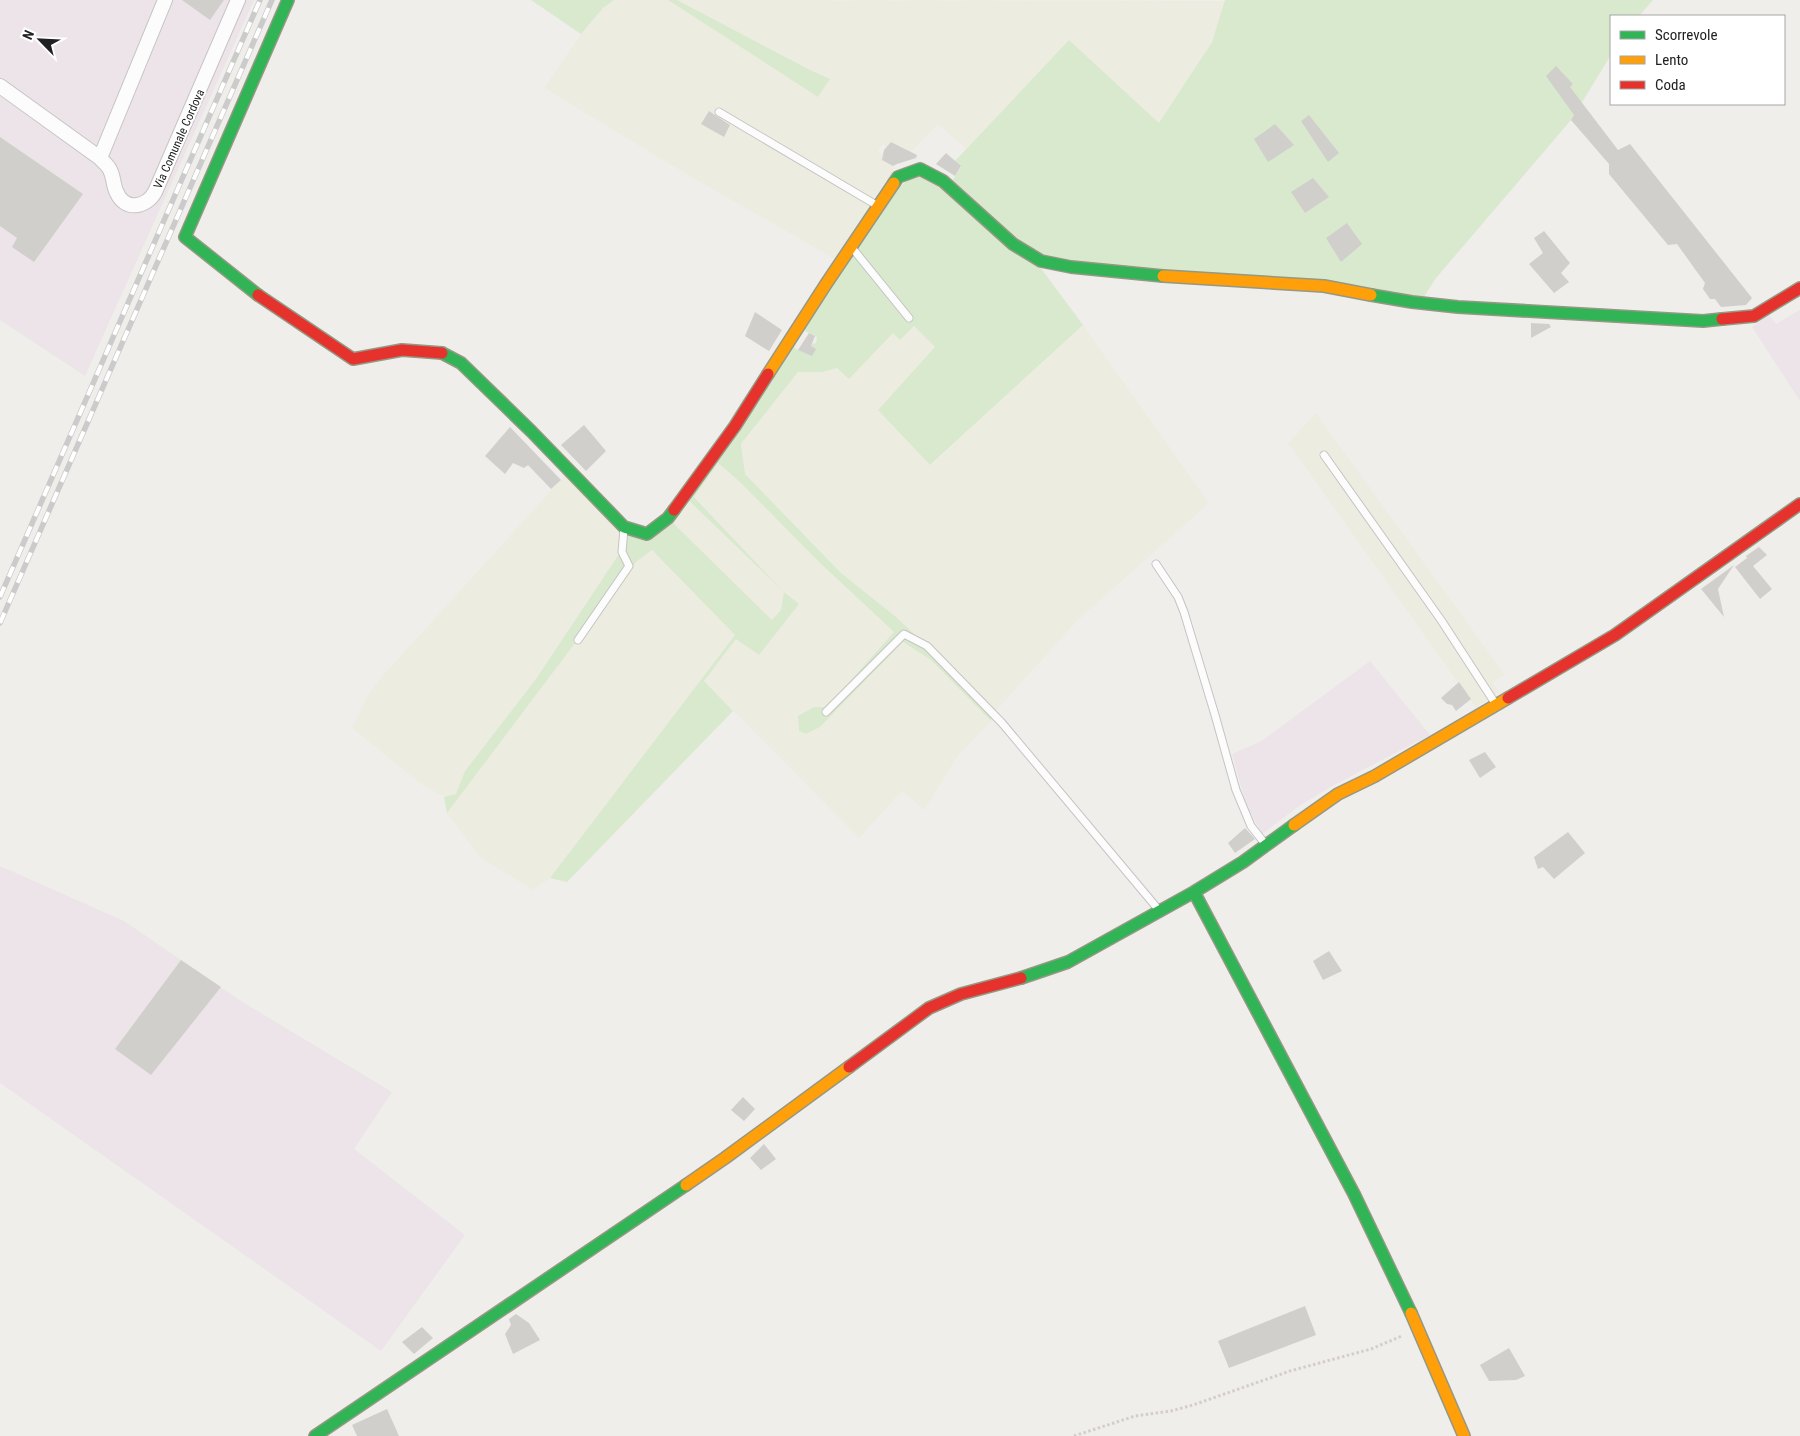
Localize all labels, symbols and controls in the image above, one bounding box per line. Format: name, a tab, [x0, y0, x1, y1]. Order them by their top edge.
north arrow	[15, 15, 65, 65]
legend	[1610, 15, 1785, 105]
text: Scorrevole	[1655, 26, 1717, 44]
text: N	[19, 28, 37, 42]
text: Lento	[1655, 51, 1688, 69]
text: Coda	[1655, 76, 1686, 94]
street label: Via Comunale Cordova	[151, 87, 207, 191]

